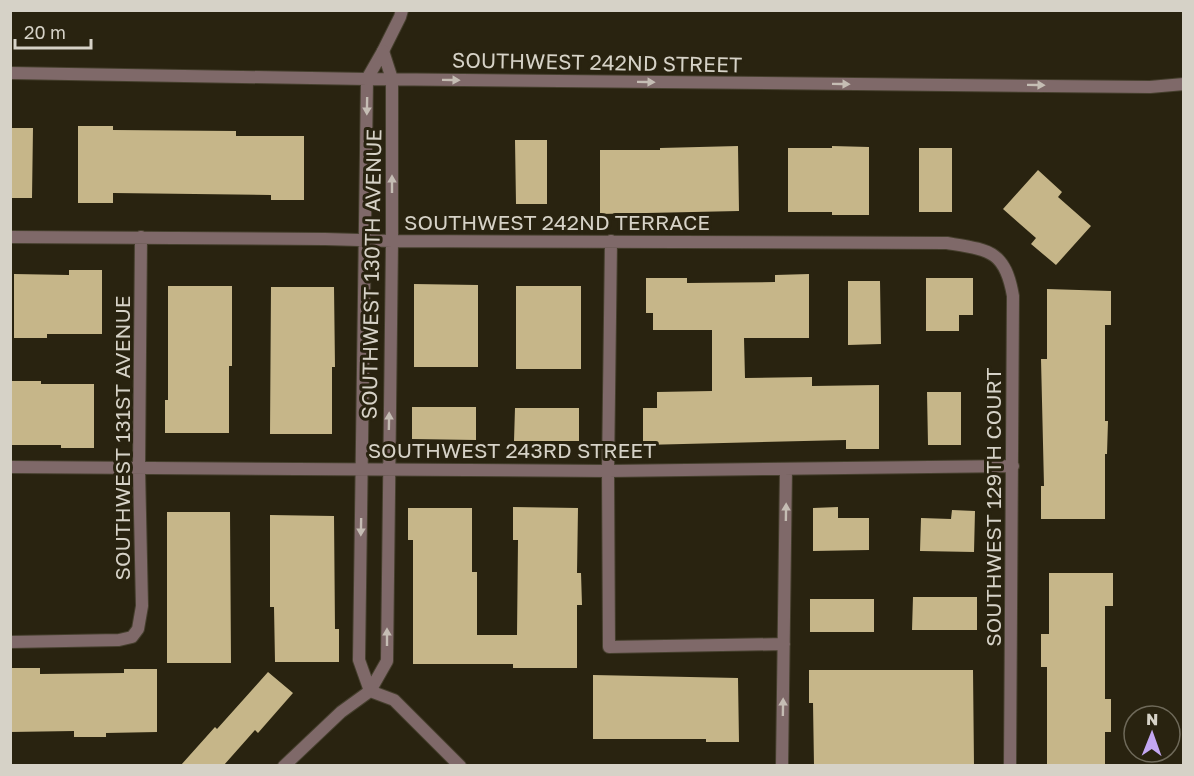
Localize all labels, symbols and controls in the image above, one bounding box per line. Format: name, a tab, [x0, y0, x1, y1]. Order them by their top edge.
scale bar	[15, 12, 92, 50]
text: 20 m	[24, 21, 66, 43]
street label: SOUTHWEST 242ND STREET	[452, 46, 742, 78]
one-way arrow	[441, 75, 460, 85]
one-way arrow	[636, 77, 655, 87]
one-way arrow	[831, 79, 850, 89]
one-way arrow	[1026, 81, 1045, 90]
one-way arrow	[362, 96, 372, 115]
street label: SOUTHWEST 130TH AVENUE	[355, 128, 387, 420]
one-way arrow	[387, 175, 397, 194]
street label: SOUTHWEST 242ND TERRACE	[404, 209, 710, 235]
street label: SOUTHWEST 131ST AVENUE	[109, 295, 135, 581]
street label: SOUTHWEST 129TH COURT	[980, 367, 1006, 647]
one-way arrow	[384, 412, 394, 431]
street label: SOUTHWEST 243RD STREET	[368, 437, 656, 463]
one-way arrow	[781, 503, 790, 522]
one-way arrow	[356, 517, 365, 536]
one-way arrow	[382, 628, 392, 647]
one-way arrow	[778, 698, 788, 717]
north arrow	[1122, 704, 1182, 764]
text: N	[1146, 709, 1159, 729]

